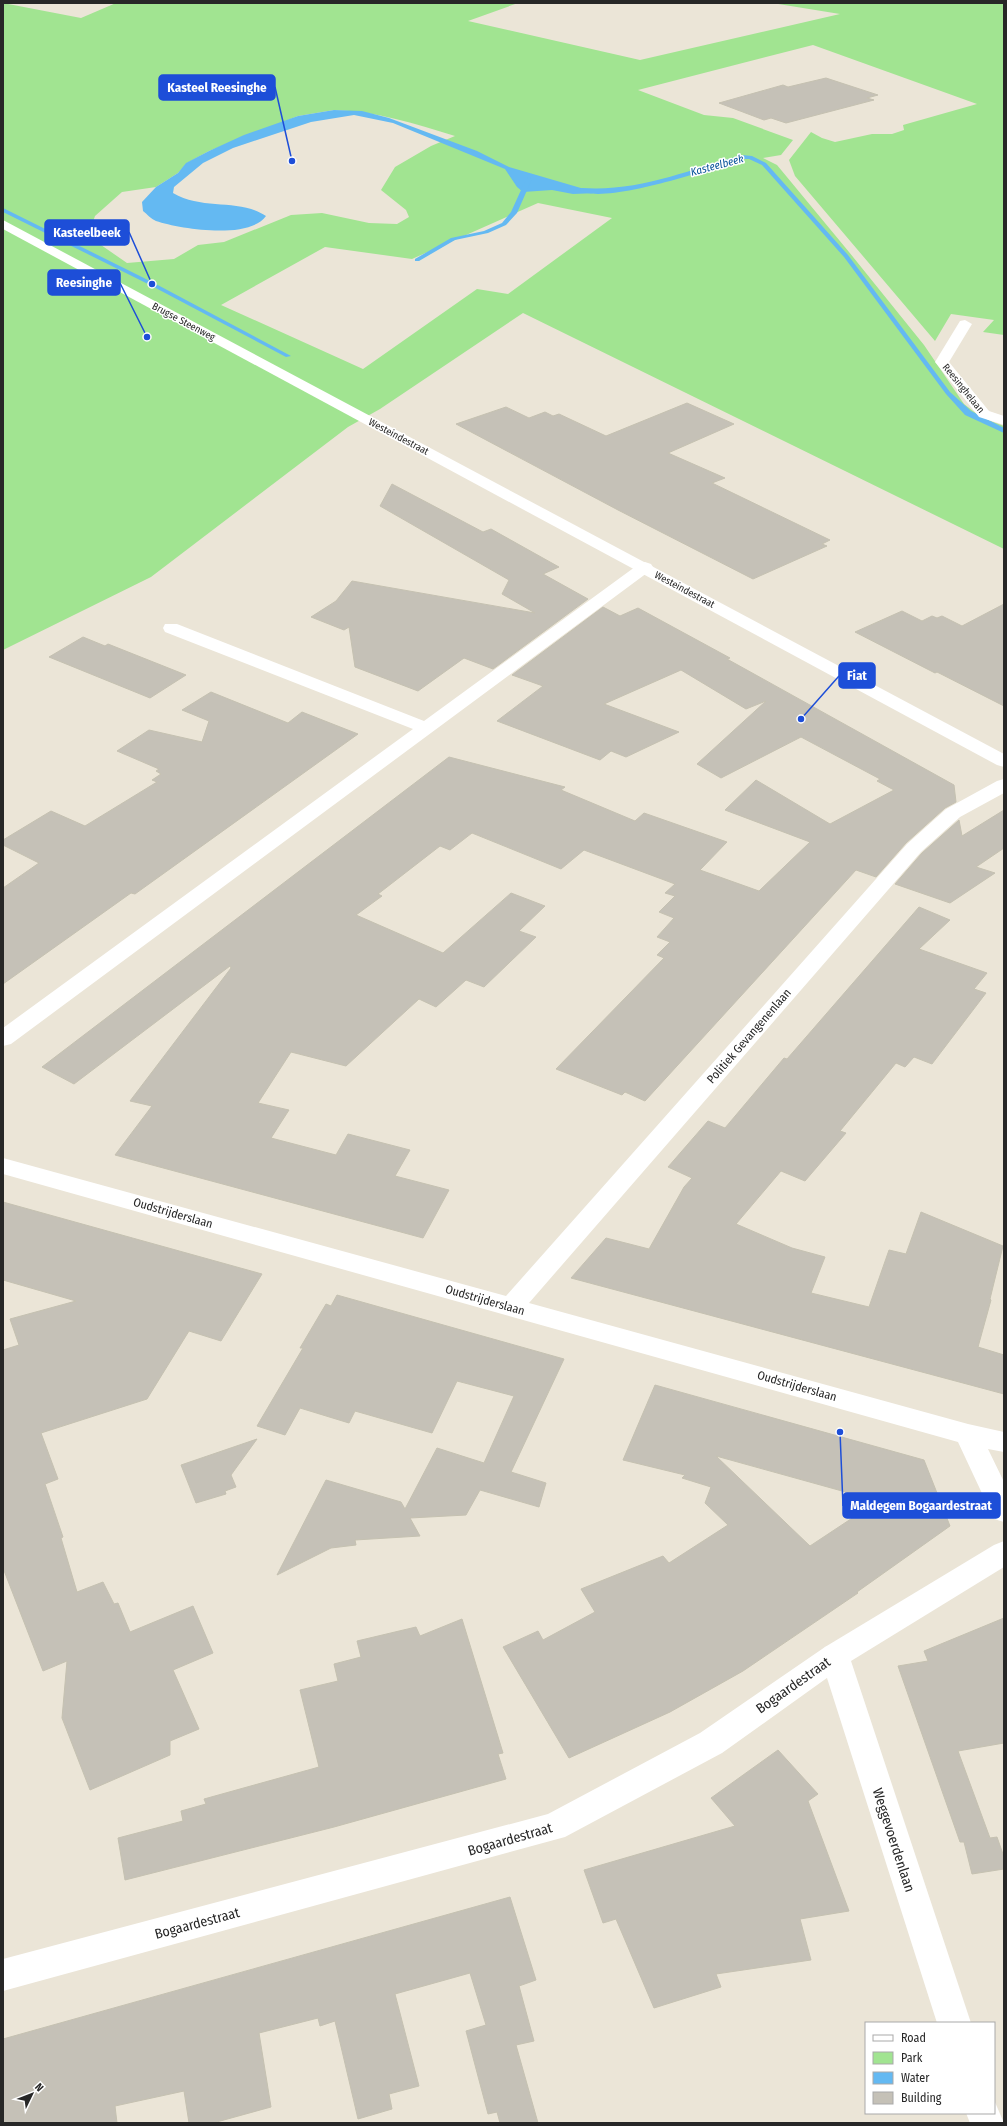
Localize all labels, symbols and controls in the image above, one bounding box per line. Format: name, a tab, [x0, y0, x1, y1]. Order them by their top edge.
callout: Kasteel Reesinghe	[159, 75, 275, 100]
text: Kasteel Reesinghe	[167, 80, 267, 95]
water label: Kasteelbeek	[689, 152, 746, 179]
callout: Kasteelbeek	[45, 220, 129, 245]
text: Kasteelbeek	[53, 225, 121, 240]
callout: Reesinghe	[48, 270, 120, 295]
text: Reesinghe	[56, 275, 112, 290]
street label: Brugse Steenweg	[150, 300, 217, 344]
street label: Reesinghelaan	[940, 362, 987, 416]
street label: Westeindestraat	[366, 416, 431, 458]
street label: Westeindestraat	[652, 569, 717, 611]
callout: Fiat	[839, 663, 875, 688]
text: Fiat	[847, 668, 867, 683]
street label: Politiek Gevangenenlaan	[704, 986, 794, 1086]
street label: Oudstrijderslaan	[132, 1195, 214, 1231]
street label: Oudstrijderslaan	[444, 1282, 526, 1318]
street label: Oudstrijderslaan	[756, 1368, 838, 1404]
callout: Maldegem Bogaardestraat	[843, 1493, 1000, 1518]
text: Maldegem Bogaardestraat	[850, 1498, 992, 1513]
street label: Bogaardestraat	[753, 1653, 834, 1717]
street label: Weggevoerdenlaan	[869, 1786, 918, 1894]
street label: Bogaardestraat	[466, 1819, 555, 1860]
street label: Bogaardestraat	[153, 1904, 242, 1943]
legend	[865, 2022, 995, 2114]
text: Road	[901, 2031, 926, 2045]
text: Park	[901, 2051, 923, 2065]
text: Water	[901, 2071, 930, 2085]
north arrow	[12, 2074, 52, 2114]
text: N	[32, 2081, 46, 2094]
text: Building	[901, 2091, 942, 2105]

